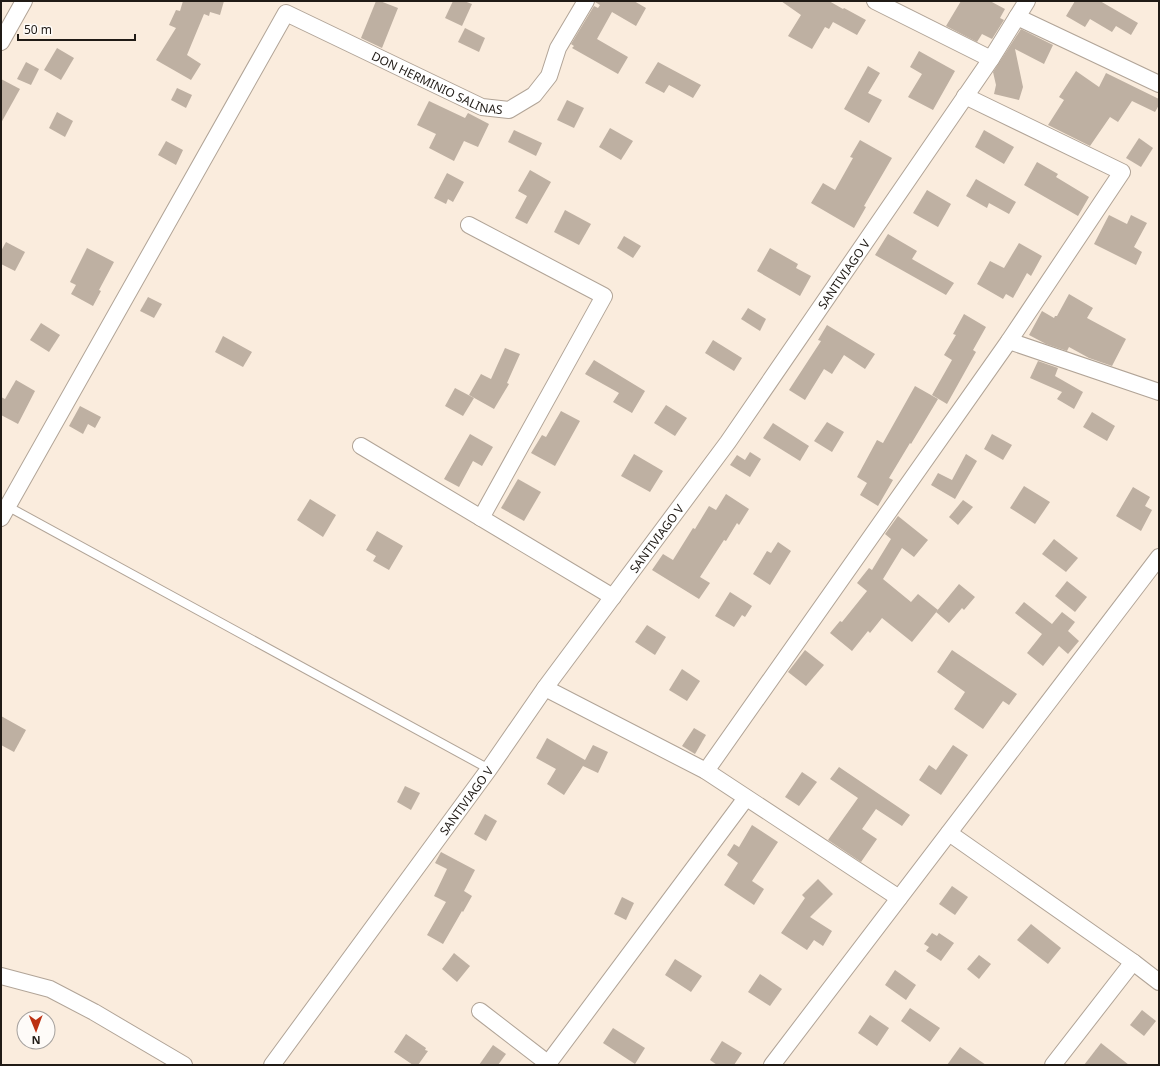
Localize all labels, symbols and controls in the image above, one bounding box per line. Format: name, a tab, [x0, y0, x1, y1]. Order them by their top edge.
scale bar	[18, 16, 135, 42]
text: 50 m	[24, 21, 52, 38]
street label: DON HERMINIO SALINAS	[369, 47, 504, 118]
street label: SANTIVIAGO V	[813, 235, 874, 312]
street label: SANTIVIAGO V	[625, 500, 688, 576]
street label: SANTIVIAGO V	[435, 762, 497, 838]
north arrow	[16, 1010, 56, 1050]
text: N	[32, 1033, 41, 1048]

